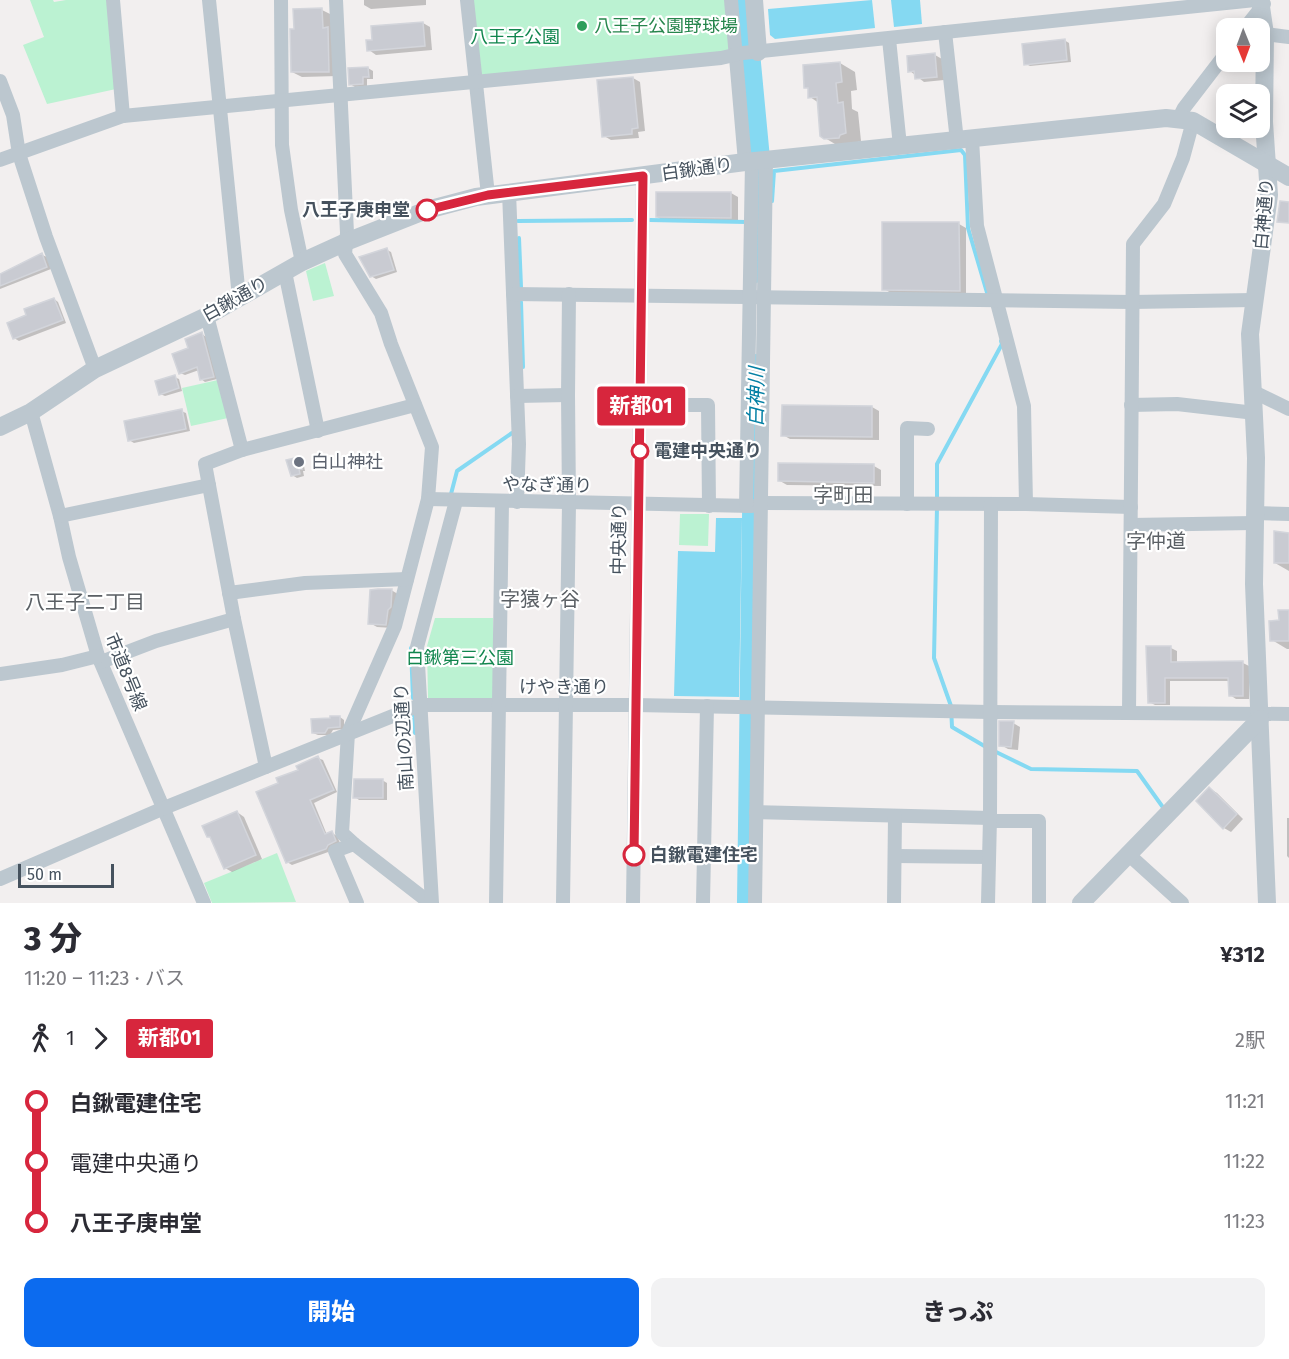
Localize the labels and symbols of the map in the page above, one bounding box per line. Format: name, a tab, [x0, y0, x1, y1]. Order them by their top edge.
place label: 八王子公園野球場	[594, 15, 738, 37]
north arrow	[1216, 18, 1270, 72]
marker: 八王子公園野球場	[575, 19, 589, 33]
park label: 八王子公園	[470, 26, 560, 48]
street label: 白鍬通り	[660, 153, 734, 185]
street label: 白神通り	[1250, 177, 1278, 251]
place label: 八王子庚申堂	[302, 199, 410, 221]
marker: 八王子庚申堂	[416, 199, 438, 221]
street label: 白鍬通り	[198, 272, 272, 326]
water label: 白神川	[743, 365, 769, 427]
line badge: 新都01	[599, 386, 683, 426]
place label: 電建中央通り	[654, 440, 762, 462]
marker: 電建中央通り	[631, 442, 649, 460]
place label: 白山神社	[311, 451, 383, 473]
marker: 白山神社	[292, 455, 306, 469]
street label: やなぎ通り	[502, 473, 592, 497]
district label: 字町田	[813, 483, 873, 507]
street label: 中央通り	[607, 503, 631, 575]
district label: 字仲道	[1126, 529, 1186, 553]
district label: 字猿ヶ谷	[500, 587, 580, 611]
district label: 八王子二丁目	[25, 590, 145, 614]
street label: 市道8号線	[100, 630, 152, 714]
park label: 白鍬第三公園	[406, 647, 514, 669]
street label: けやき通り	[519, 676, 609, 698]
street label: 南山の辺通り	[390, 682, 418, 792]
marker: 白鍬電建住宅	[623, 844, 645, 866]
place label: 白鍬電建住宅	[650, 844, 758, 866]
scale bar	[18, 861, 114, 888]

